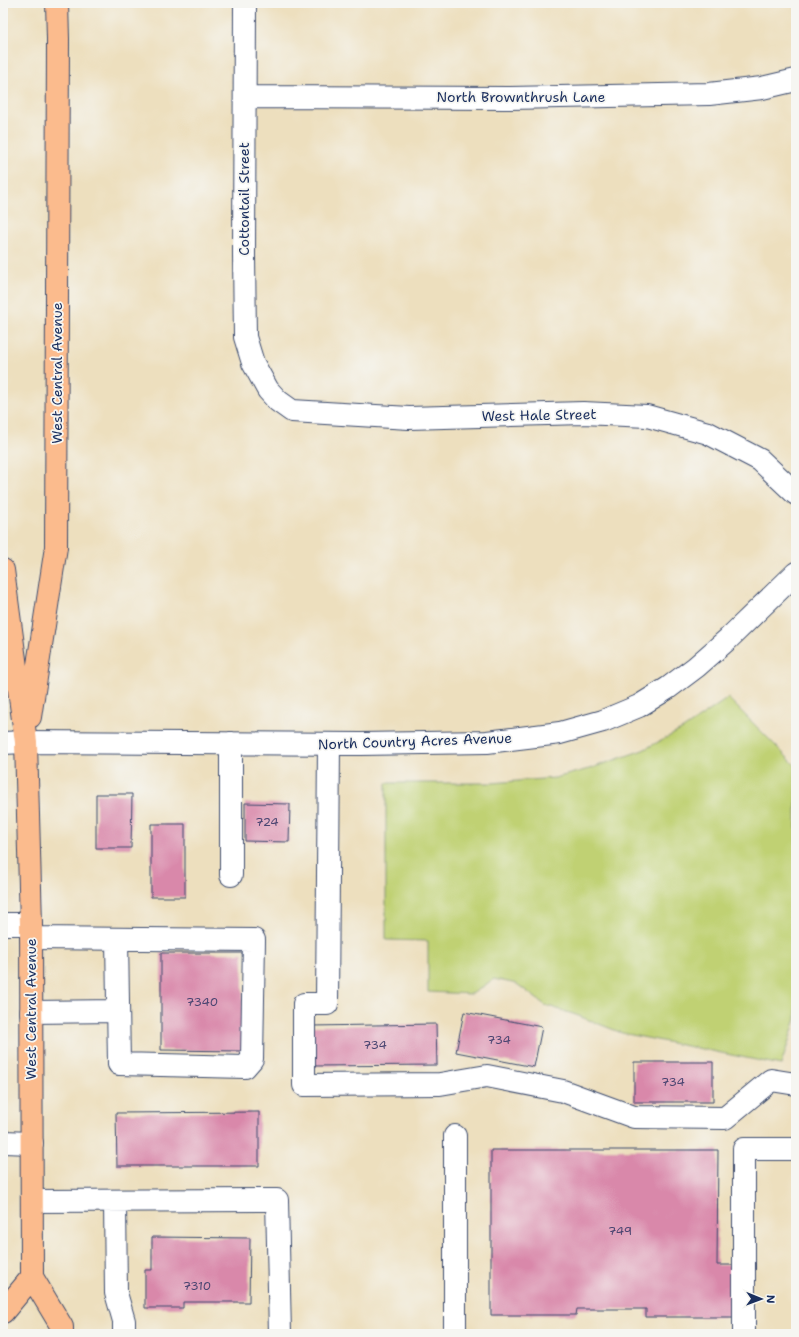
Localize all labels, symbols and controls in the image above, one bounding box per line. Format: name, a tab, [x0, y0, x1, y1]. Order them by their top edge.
street label: North Brownthrush Lane	[437, 88, 605, 106]
street label: Cottontail Street	[235, 142, 253, 256]
street label: West Central Avenue	[48, 302, 66, 444]
street label: West Hale Street	[481, 405, 597, 425]
street label: North Country Acres Avenue	[318, 729, 512, 753]
house number: 724	[255, 814, 279, 830]
street label: West Central Avenue	[22, 938, 40, 1080]
house number: 7340	[186, 994, 218, 1010]
house number: 734	[487, 1032, 511, 1048]
house number: 734	[363, 1037, 387, 1053]
house number: 734	[661, 1074, 685, 1090]
house number: 749	[608, 1223, 632, 1239]
house number: 7310	[183, 1278, 211, 1294]
north arrow	[741, 1279, 781, 1319]
text: N	[763, 1295, 778, 1304]

